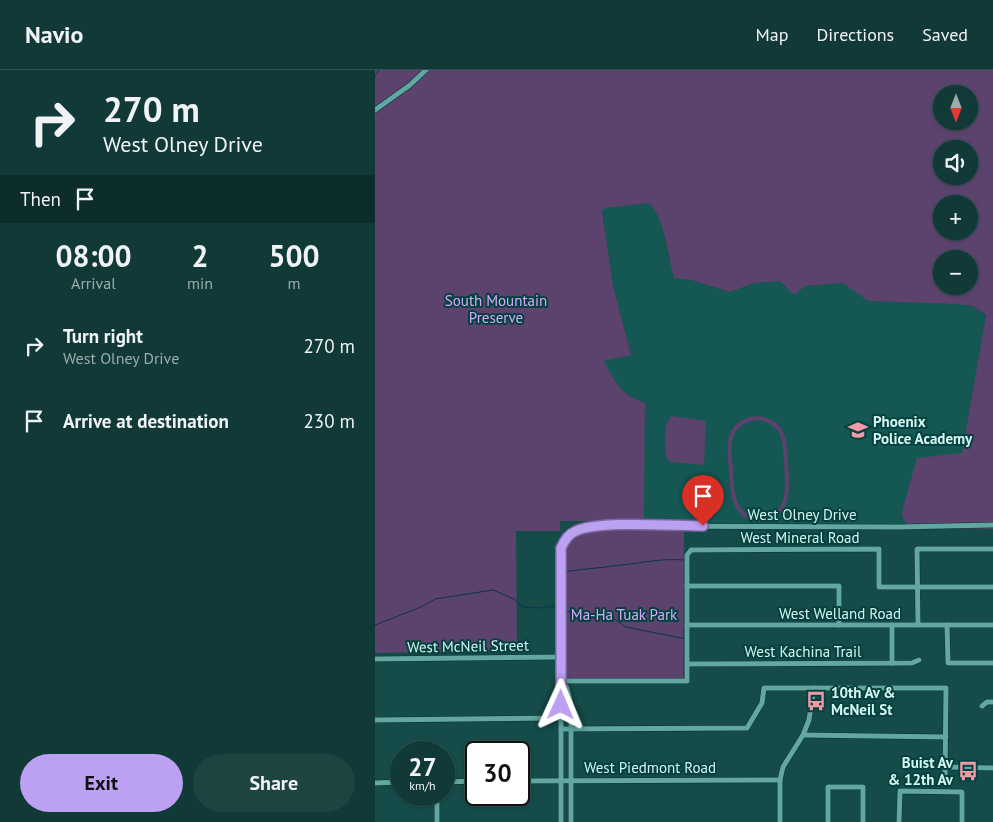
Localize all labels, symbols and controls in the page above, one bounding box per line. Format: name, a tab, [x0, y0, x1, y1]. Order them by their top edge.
text: Navio	[25, 19, 83, 50]
text: Map	[756, 23, 788, 46]
text: Directions	[816, 23, 894, 46]
text: Saved	[922, 23, 968, 46]
north arrow	[933, 85, 977, 130]
map controls	[933, 85, 978, 295]
text: 270 m	[103, 86, 200, 132]
icon: right	[20, 90, 85, 155]
text: West Olney Drive	[103, 130, 263, 158]
button: sound	[933, 140, 978, 185]
icon: arrive	[71, 185, 99, 213]
text: Then	[20, 187, 61, 211]
button: +	[933, 195, 978, 240]
text: 08:00	[55, 236, 132, 275]
text: 2	[192, 236, 209, 275]
text: 500	[268, 236, 320, 275]
button: −	[933, 250, 978, 295]
text: Arrival	[71, 273, 116, 293]
text: min	[187, 273, 213, 293]
text: m	[288, 273, 301, 293]
park label: South Mountain Preserve	[445, 291, 547, 327]
text: Turn right	[63, 324, 143, 348]
icon: right	[20, 332, 48, 360]
text: 270 m	[303, 334, 355, 358]
text: West Olney Drive	[63, 348, 179, 368]
icon: arrive	[20, 407, 48, 435]
text: Arrive at destination	[63, 409, 229, 433]
text: 230 m	[303, 409, 355, 433]
place label: Phoenix Police Academy	[873, 412, 973, 448]
school or university icon: Phoenix Police Academy	[847, 419, 869, 441]
pin	[682, 475, 724, 526]
icon: arrive	[689, 482, 717, 510]
street label: West Olney Drive	[747, 505, 857, 524]
street label: West Mineral Road	[740, 528, 860, 547]
street label: West Welland Road	[779, 604, 901, 623]
park label: Ma-Ha Tuak Park	[571, 605, 678, 624]
street label: West McNeil Street	[407, 635, 529, 657]
street label: West Kachina Trail	[745, 642, 862, 661]
position arrow	[534, 678, 586, 730]
place label: 10th Av & McNeil St	[831, 683, 896, 719]
bus stop icon: 10th Av & McNeil St	[805, 690, 827, 712]
speed limit sign: 30	[465, 741, 530, 806]
text: 27	[408, 751, 437, 783]
place label: Buist Av & 12th Av	[888, 753, 954, 789]
button: Exit	[20, 754, 183, 812]
button: Share	[193, 754, 355, 812]
street label: West Piedmont Road	[584, 758, 716, 777]
bus stop icon: Buist Av & 12th Av	[957, 760, 979, 782]
text: km/h	[409, 778, 436, 793]

